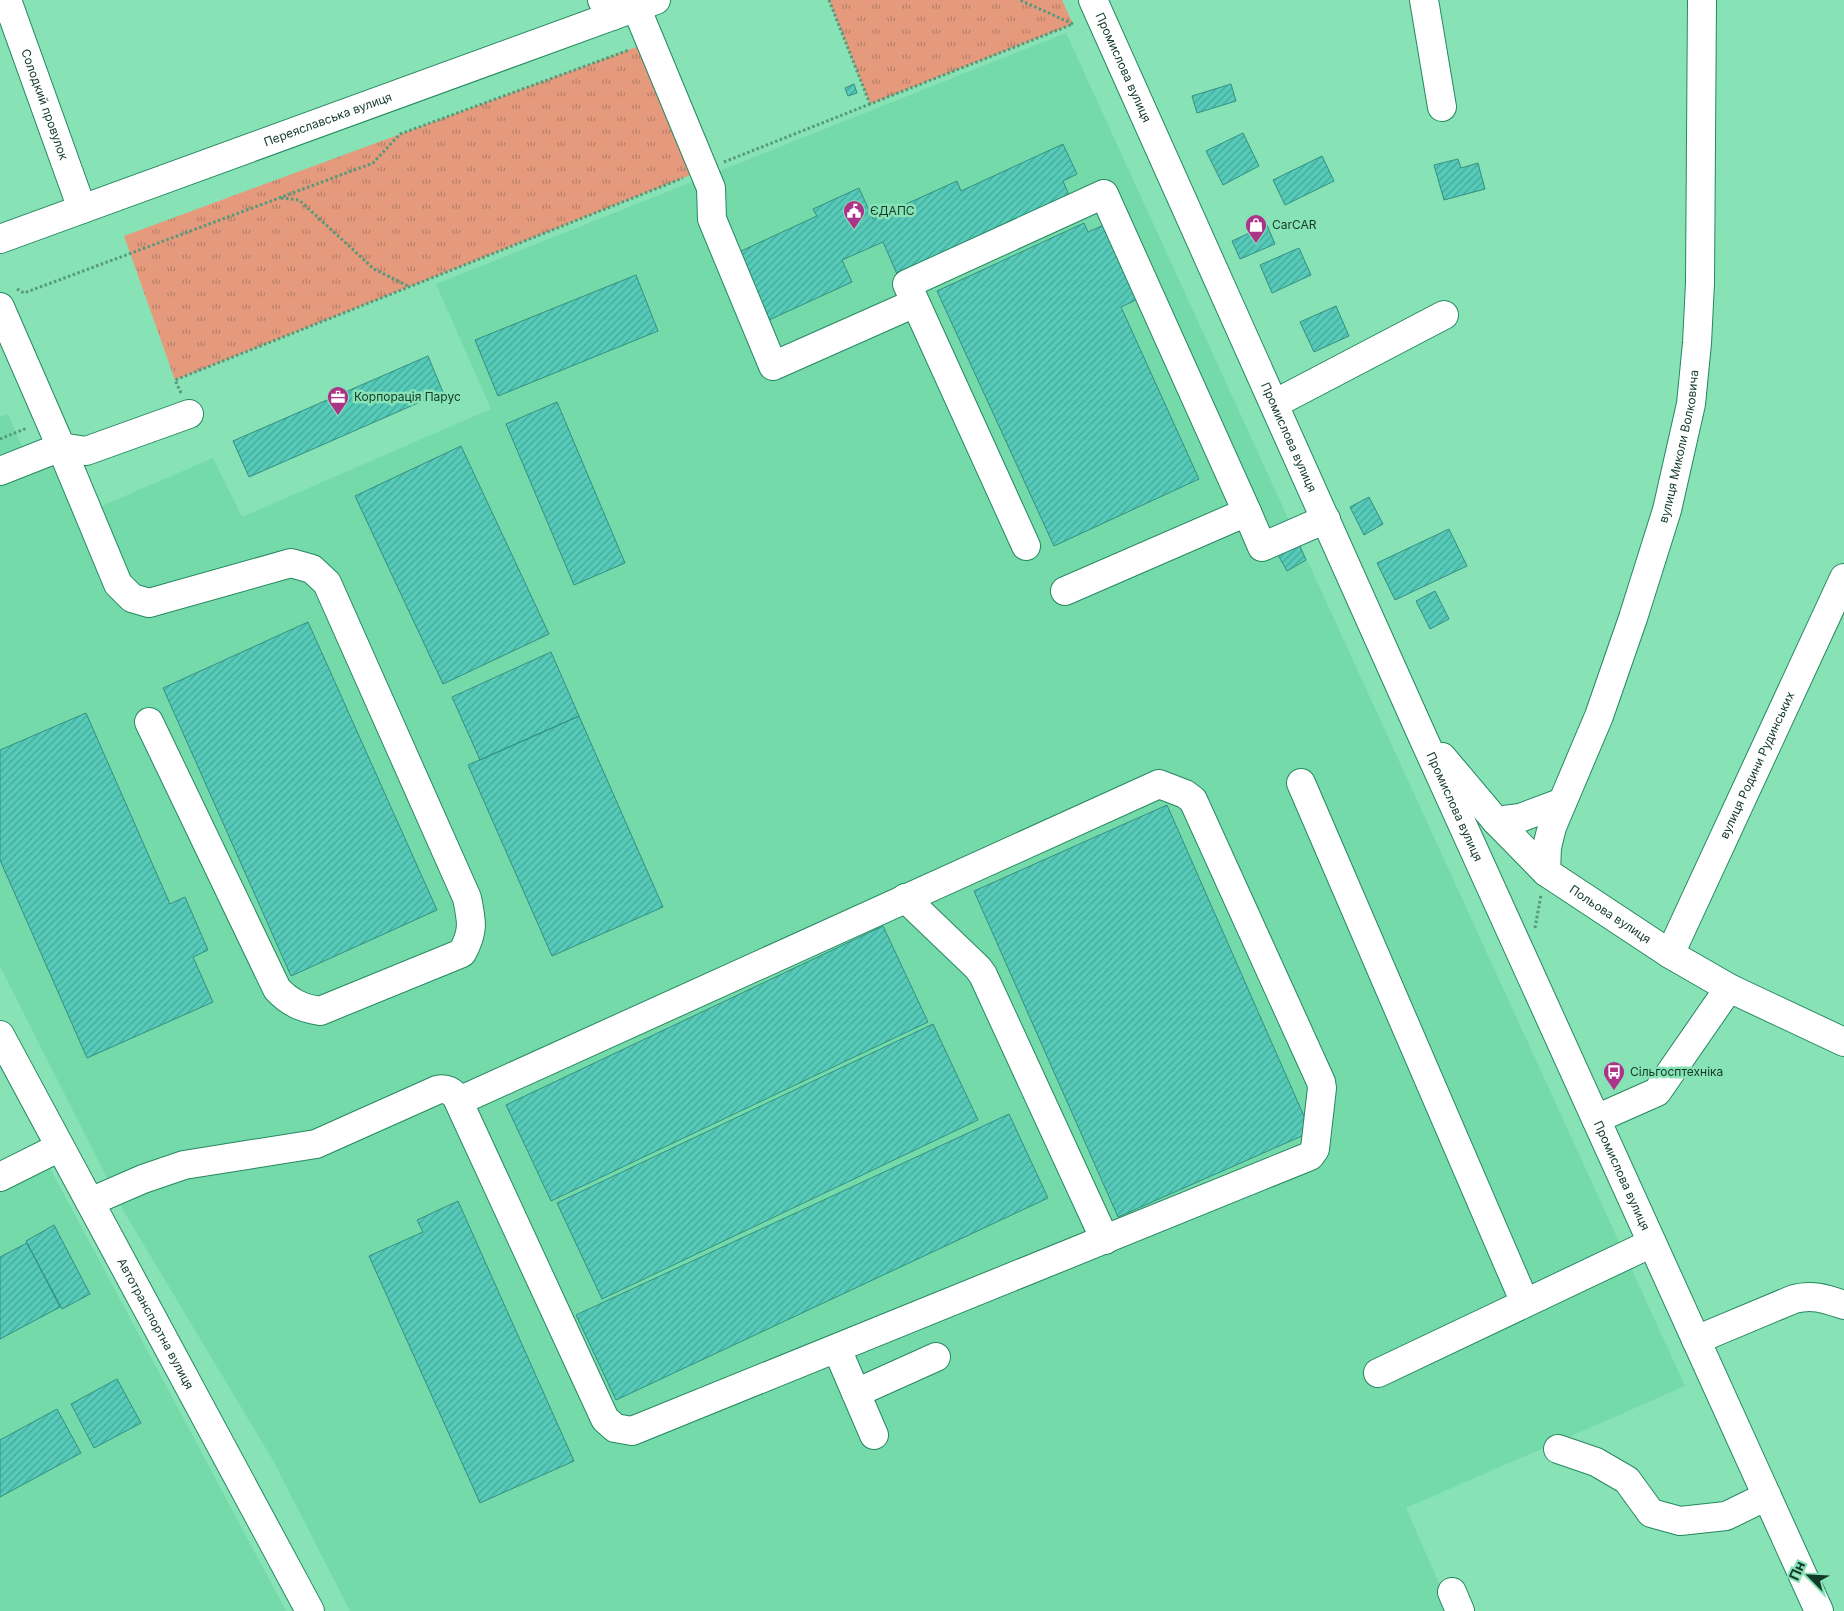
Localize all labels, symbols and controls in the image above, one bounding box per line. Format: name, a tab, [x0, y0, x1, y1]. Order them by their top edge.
street label: Промислова вулиця	[1093, 10, 1155, 125]
street label: Солодкий провулок	[18, 47, 72, 162]
street label: Переяславська вулиця	[262, 89, 394, 149]
public building icon: ЄДАПС	[842, 199, 866, 230]
place label: ЄДАПС	[870, 203, 915, 218]
shop icon: CarCAR	[1244, 213, 1268, 244]
place label: CarCAR	[1272, 217, 1317, 232]
street label: вулиця Миколи Волковича	[1655, 369, 1701, 525]
street label: Промислова вулиця	[1258, 380, 1320, 494]
office icon: Корпорація Парус	[326, 385, 350, 416]
place label: Корпорація Парус	[354, 389, 461, 404]
street label: вулиця Родини Рудинських	[1716, 689, 1798, 841]
street label: Промислова вулиця	[1424, 749, 1486, 864]
street label: Польова вулиця	[1567, 882, 1654, 946]
bus stop icon: Сільгосптехніка	[1602, 1060, 1626, 1091]
place label: Сільгосптехніка	[1630, 1064, 1723, 1079]
street label: Промислова вулиця	[1591, 1118, 1653, 1233]
street label: Автотранспортна вулиця	[114, 1255, 197, 1392]
north arrow	[1784, 1551, 1834, 1601]
text: Пн	[1785, 1558, 1808, 1583]

